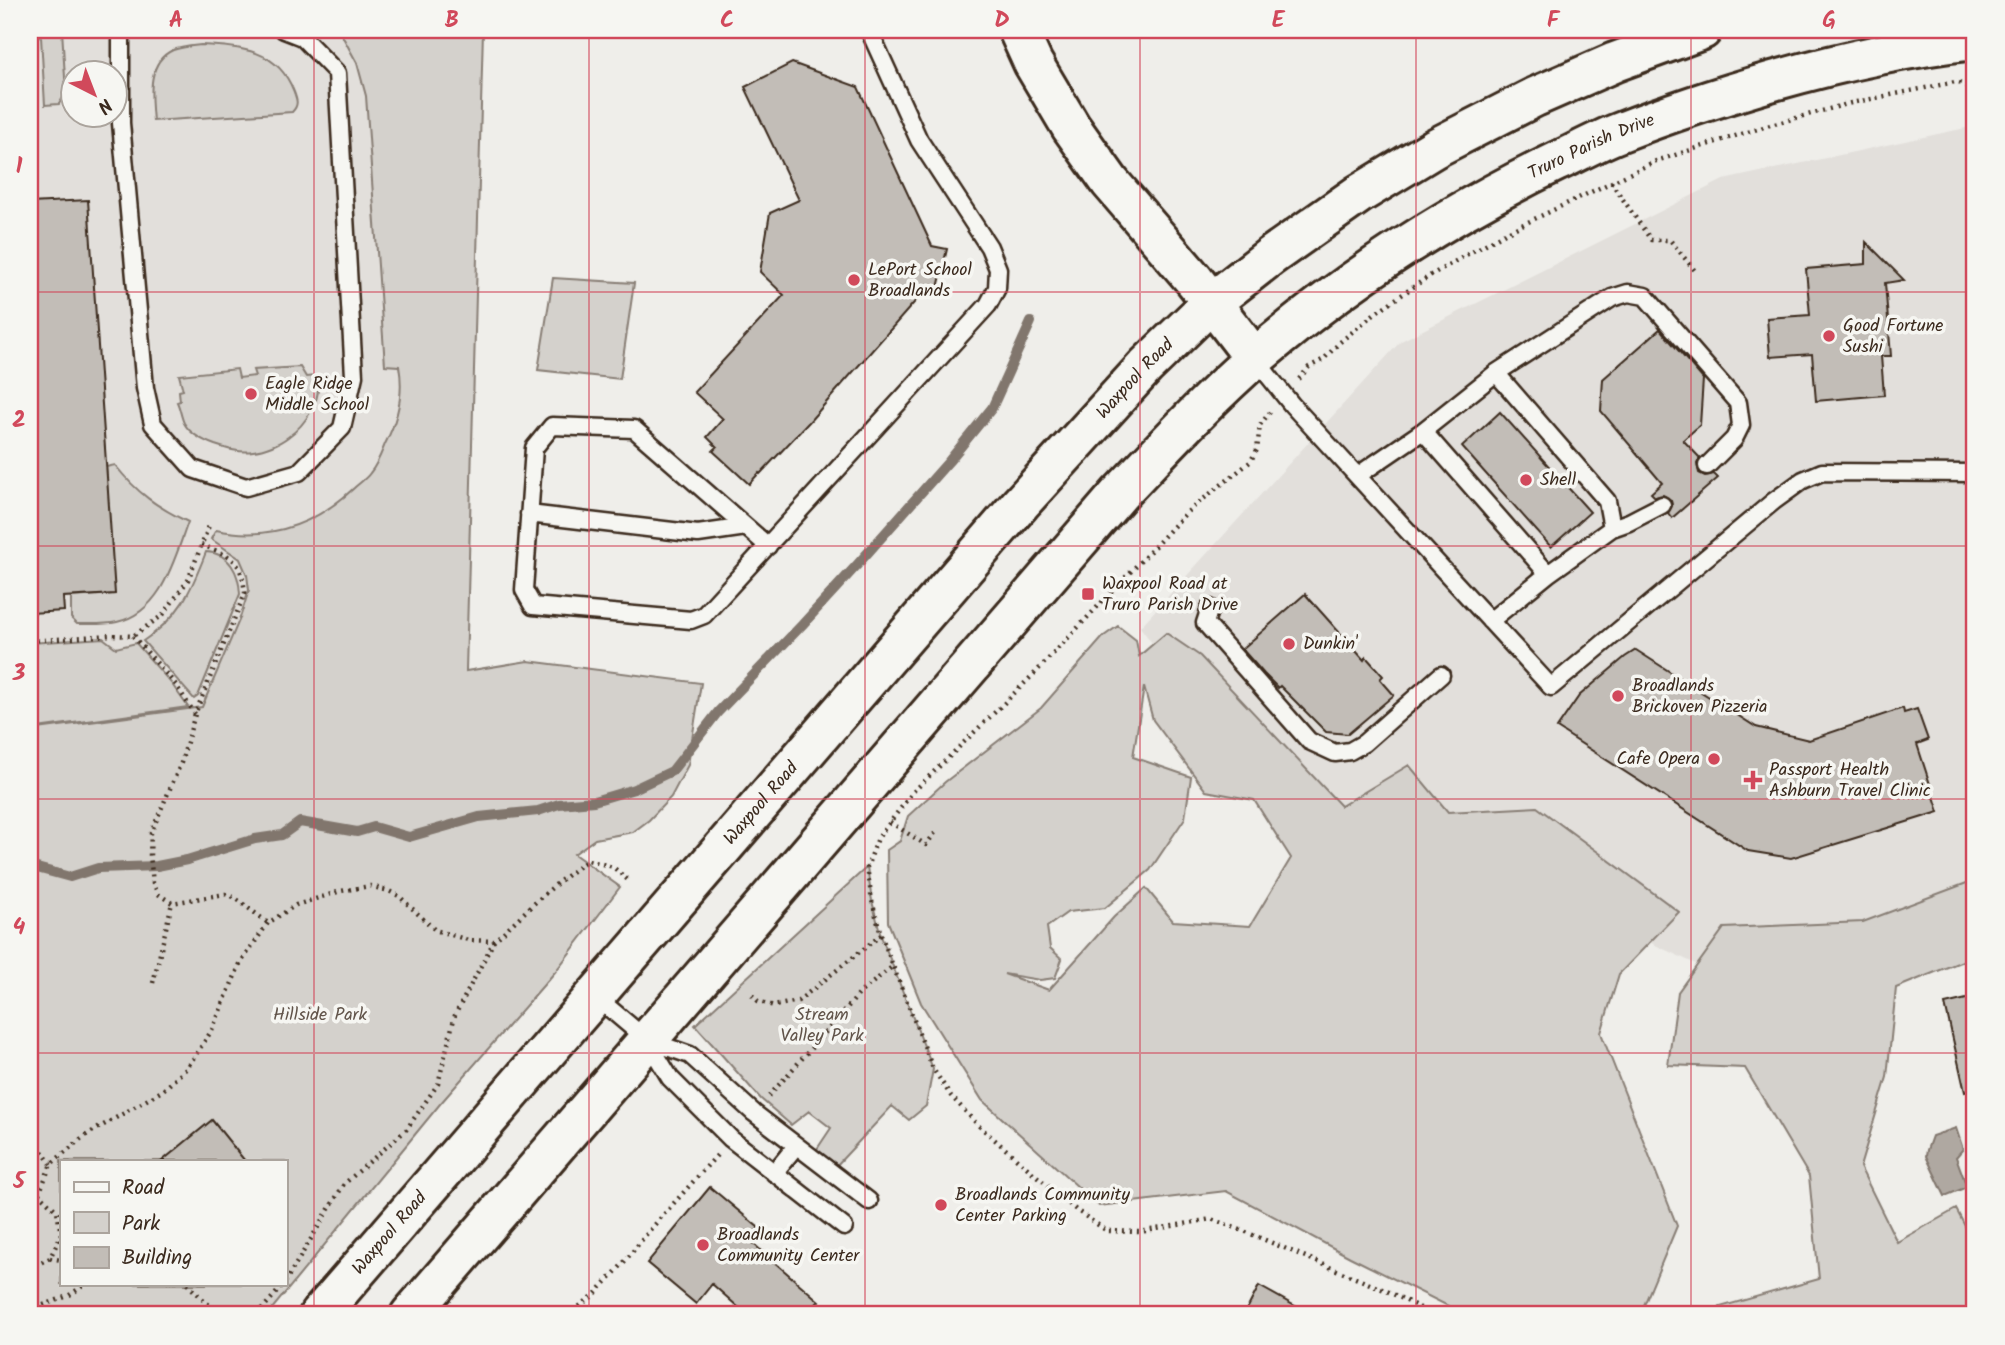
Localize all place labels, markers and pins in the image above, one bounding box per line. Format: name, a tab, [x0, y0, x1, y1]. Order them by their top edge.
place label: LePort School Broadlands	[868, 256, 973, 306]
marker: LePort School Broadlands	[846, 272, 862, 288]
place label: Good Fortune Sushi	[1843, 312, 1943, 362]
marker: Good Fortune Sushi	[1821, 328, 1837, 344]
place label: Eagle Ridge Middle School	[265, 370, 370, 420]
marker: Eagle Ridge Middle School	[243, 386, 259, 402]
place label: Shell	[1540, 466, 1577, 495]
marker: Shell	[1518, 472, 1534, 488]
place label: Waxpool Road at Truro Parish Drive	[1102, 570, 1238, 620]
marker: Waxpool Road at Truro Parish Drive	[1080, 586, 1096, 602]
place label: Dunkin'	[1303, 630, 1358, 659]
marker: Dunkin'	[1281, 636, 1297, 652]
place label: Broadlands Brickoven Pizzeria	[1632, 672, 1768, 722]
marker: Broadlands Brickoven Pizzeria	[1610, 688, 1626, 704]
place label: Cafe Opera	[1617, 745, 1700, 774]
marker: Cafe Opera	[1706, 751, 1722, 767]
place label: Passport Health Ashburn Travel Clinic	[1769, 756, 1931, 806]
marker: Passport Health Ashburn Travel Clinic	[1743, 770, 1763, 790]
place label: Broadlands Community Center Parking	[955, 1181, 1130, 1231]
marker: Broadlands Community Center Parking	[933, 1197, 949, 1213]
place label: Broadlands Community Center	[717, 1221, 860, 1271]
marker: Broadlands Community Center	[695, 1237, 711, 1253]

